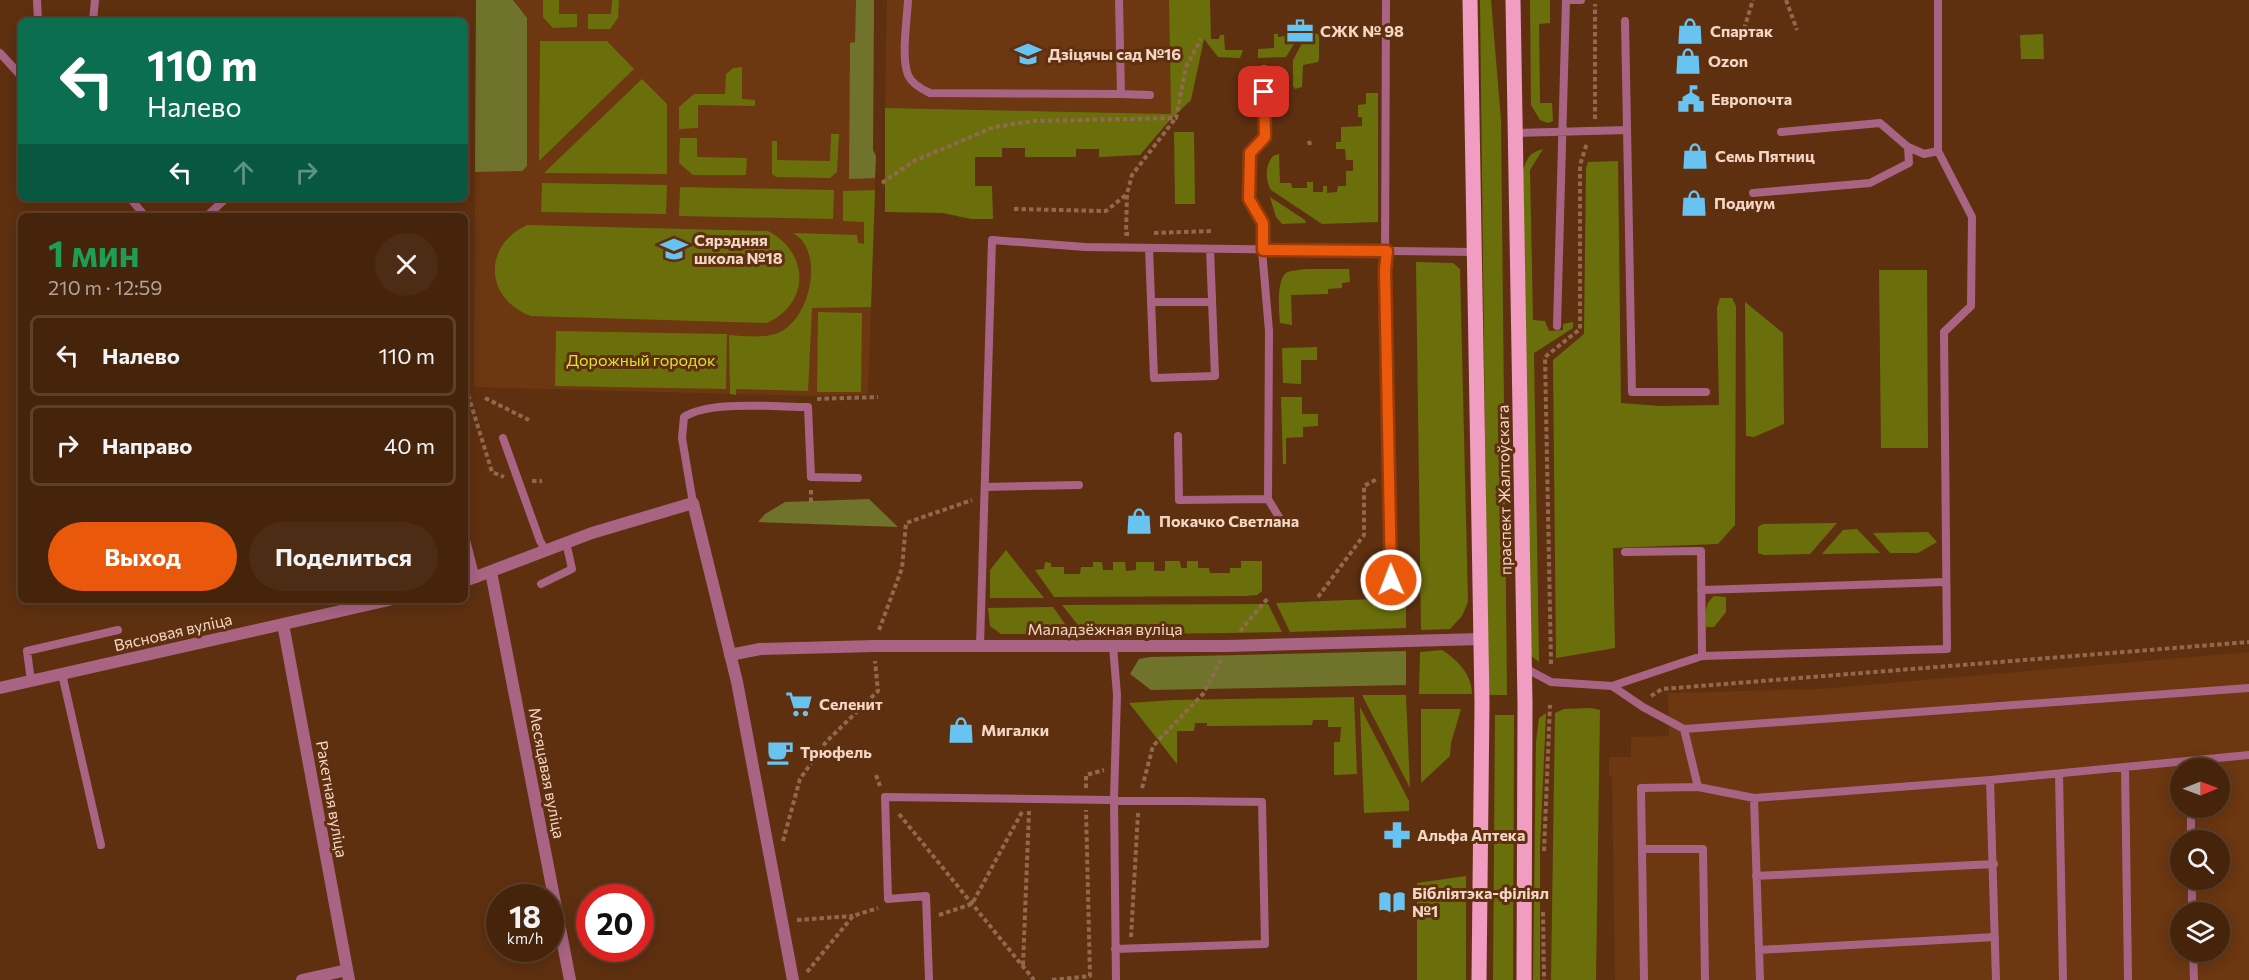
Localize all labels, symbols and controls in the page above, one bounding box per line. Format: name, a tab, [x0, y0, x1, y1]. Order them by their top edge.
office icon: СЖК № 98	[1285, 16, 1315, 46]
shop icon: Спартак	[1675, 16, 1705, 46]
place label: СЖК № 98	[1320, 21, 1404, 40]
place label: Спартак	[1710, 21, 1773, 40]
text: 110 m	[147, 38, 258, 90]
school or university icon: Дзіцячы сад №16	[1013, 39, 1043, 69]
icon: left	[48, 42, 126, 120]
place label: Дзіцячы сад №16	[1048, 44, 1181, 63]
shop icon: Ozon	[1673, 46, 1703, 76]
place label: Ozon	[1708, 51, 1748, 70]
pin	[1238, 66, 1289, 117]
icon: arrive	[1247, 75, 1280, 108]
public building icon: Европочта	[1676, 84, 1706, 114]
place label: Европочта	[1711, 89, 1792, 108]
text: Налево	[147, 90, 242, 123]
shop icon: Семь Пятниц	[1680, 141, 1710, 171]
place label: Семь Пятниц	[1715, 146, 1815, 165]
icon: left	[164, 156, 197, 189]
icon: ahead	[227, 156, 260, 189]
icon: right	[290, 156, 323, 189]
shop icon: Подиум	[1679, 188, 1709, 218]
place label: Подиум	[1714, 193, 1775, 212]
text: 1 мин	[48, 230, 140, 274]
place label: Сярэдняя школа №18	[694, 230, 783, 267]
button: close	[375, 233, 438, 296]
school or university icon: Сярэдняя школа №18	[659, 234, 689, 264]
text: 210 m · 12:59	[48, 275, 162, 299]
icon: left	[51, 339, 84, 372]
text: Налево	[102, 342, 180, 369]
text: 110 m	[378, 342, 435, 369]
park label: Дорожный городок	[566, 350, 716, 369]
street label: праспект Жалтоўскага	[1493, 405, 1514, 575]
icon: right	[51, 429, 84, 462]
text: Направо	[102, 432, 192, 459]
text: 40 m	[384, 432, 435, 459]
shop icon: Покачко Светлана	[1124, 506, 1154, 536]
place label: Покачко Светлана	[1159, 511, 1299, 530]
button: Выход	[48, 522, 237, 591]
button: Поделиться	[249, 522, 438, 591]
position arrow	[1359, 548, 1423, 612]
street label: Вясновая вуліца	[112, 609, 234, 654]
street label: Маладзёжная вуліца	[1027, 619, 1183, 638]
supermarket icon: Селенит	[784, 689, 814, 719]
place label: Селенит	[819, 694, 883, 713]
street label: Месяцавая вуліца	[525, 706, 570, 840]
shop icon: Мигалки	[946, 715, 976, 745]
place label: Мигалки	[981, 720, 1049, 739]
cafe icon: Трюфель	[765, 737, 795, 767]
street label: Ракетная вуліца	[313, 739, 352, 859]
place label: Трюфель	[800, 742, 872, 761]
north arrow	[2170, 758, 2230, 818]
map controls	[2170, 758, 2230, 962]
pharmacy icon: Альфа Аптека	[1382, 820, 1412, 850]
place label: Альфа Аптека	[1417, 825, 1525, 844]
button: search	[2170, 830, 2230, 890]
place label: Бібліятэка-філіял №1	[1412, 883, 1549, 920]
speed limit sign: 20	[576, 884, 654, 962]
library icon: Бібліятэка-філіял №1	[1377, 887, 1407, 917]
text: 18	[509, 897, 541, 934]
button: layers	[2170, 902, 2230, 962]
text: km/h	[507, 929, 543, 947]

